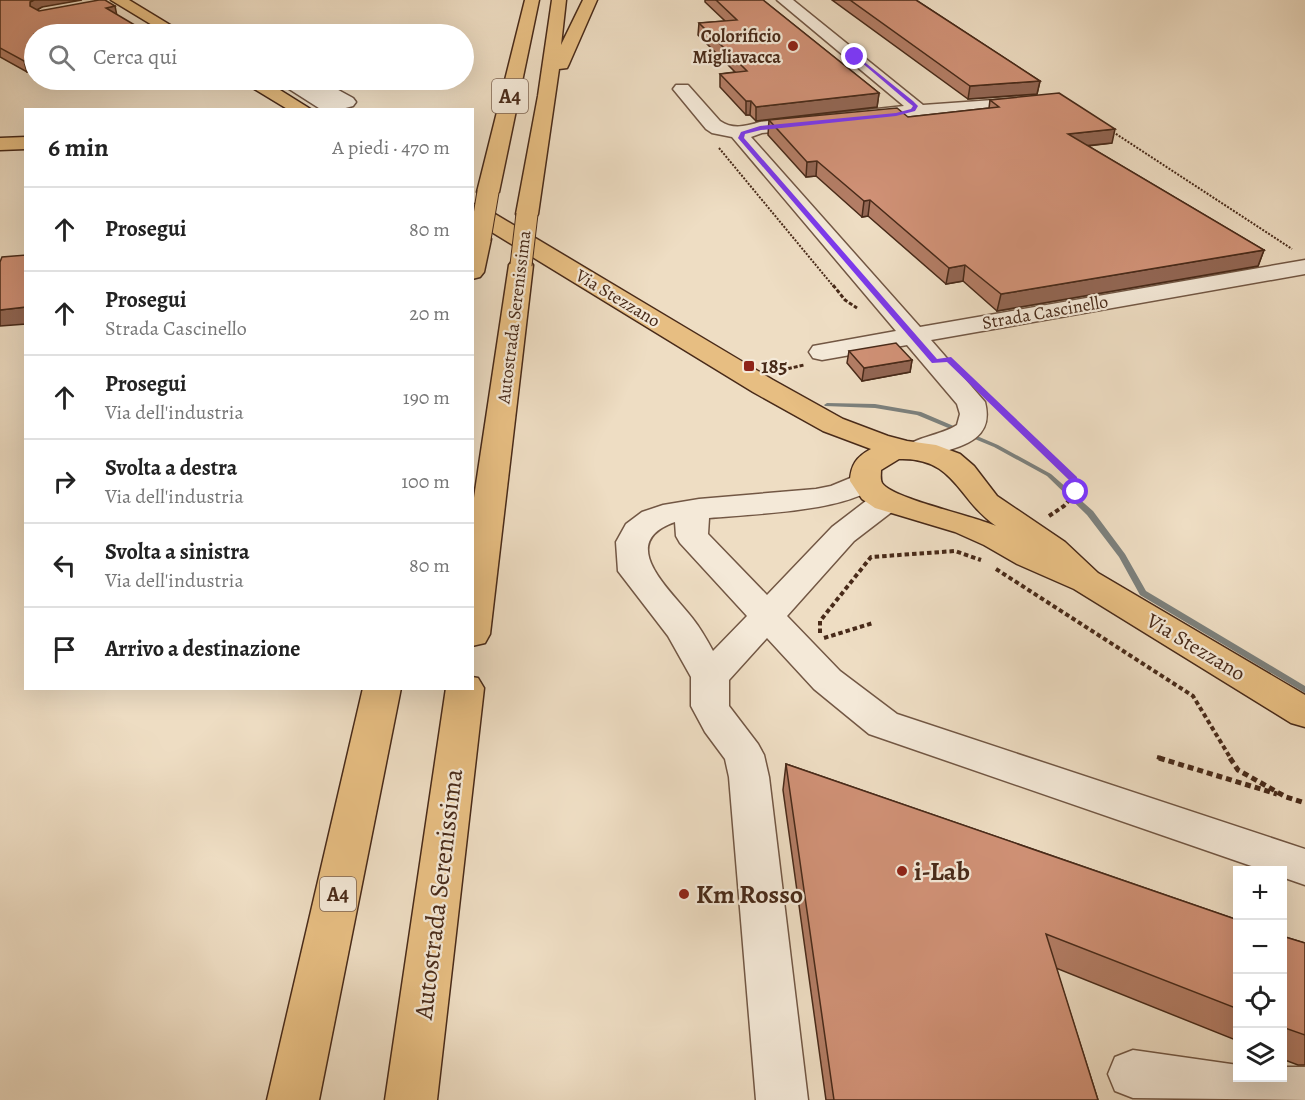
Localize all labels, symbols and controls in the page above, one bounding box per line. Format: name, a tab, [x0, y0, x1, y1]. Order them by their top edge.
search box	[24, 24, 474, 90]
place label: Colorificio Migliavacca	[693, 24, 781, 69]
marker: Colorificio Migliavacca	[786, 39, 800, 53]
icon: search	[45, 41, 78, 74]
text: Cerca qui	[93, 42, 178, 72]
route end	[841, 43, 867, 69]
road number: A4	[492, 79, 528, 113]
text: 6 min	[48, 130, 109, 165]
text: A piedi · 470 m	[332, 134, 450, 161]
icon: ahead	[48, 213, 81, 246]
text: Prosegui	[105, 214, 186, 244]
text: 80 m	[409, 216, 450, 243]
street label: Autostrada Serenissima	[491, 228, 537, 406]
street label: Via Stezzano	[570, 263, 665, 333]
text: Prosegui	[105, 285, 186, 315]
street label: Strada Cascinello	[980, 289, 1110, 335]
icon: ahead	[48, 297, 81, 330]
text: 20 m	[409, 300, 450, 327]
text: Strada Cascinello	[105, 315, 247, 342]
place label: 185	[761, 352, 788, 380]
marker: 185	[742, 359, 756, 373]
text: Prosegui	[105, 369, 186, 399]
icon: ahead	[48, 381, 81, 414]
text: 190 m	[403, 384, 450, 411]
text: Via dell'industria	[105, 399, 244, 426]
text: Svolta a destra	[105, 453, 237, 483]
icon: right	[48, 465, 81, 498]
text: 100 m	[401, 468, 450, 495]
route start	[1062, 478, 1088, 504]
text: Via dell'industria	[105, 483, 244, 510]
text: Svolta a sinistra	[105, 537, 250, 567]
icon: left	[48, 549, 81, 582]
text: 80 m	[409, 552, 450, 579]
text: Via dell'industria	[105, 567, 244, 594]
street label: Via Stezzano	[1141, 606, 1251, 687]
icon: arrive	[48, 633, 81, 666]
text: Arrivo a destinazione	[105, 634, 300, 664]
street label: Autostrada Serenissima	[406, 767, 471, 1022]
place label: i-Lab	[914, 854, 970, 889]
marker: i-Lab	[895, 864, 909, 878]
map controls	[1233, 866, 1287, 1082]
button: +	[1233, 866, 1287, 920]
road number: A4	[320, 877, 356, 911]
place label: Km Rosso	[696, 877, 803, 912]
marker: Km Rosso	[677, 887, 691, 901]
button: −	[1233, 920, 1287, 974]
button: locate	[1233, 974, 1287, 1028]
button: layers	[1233, 1028, 1287, 1082]

